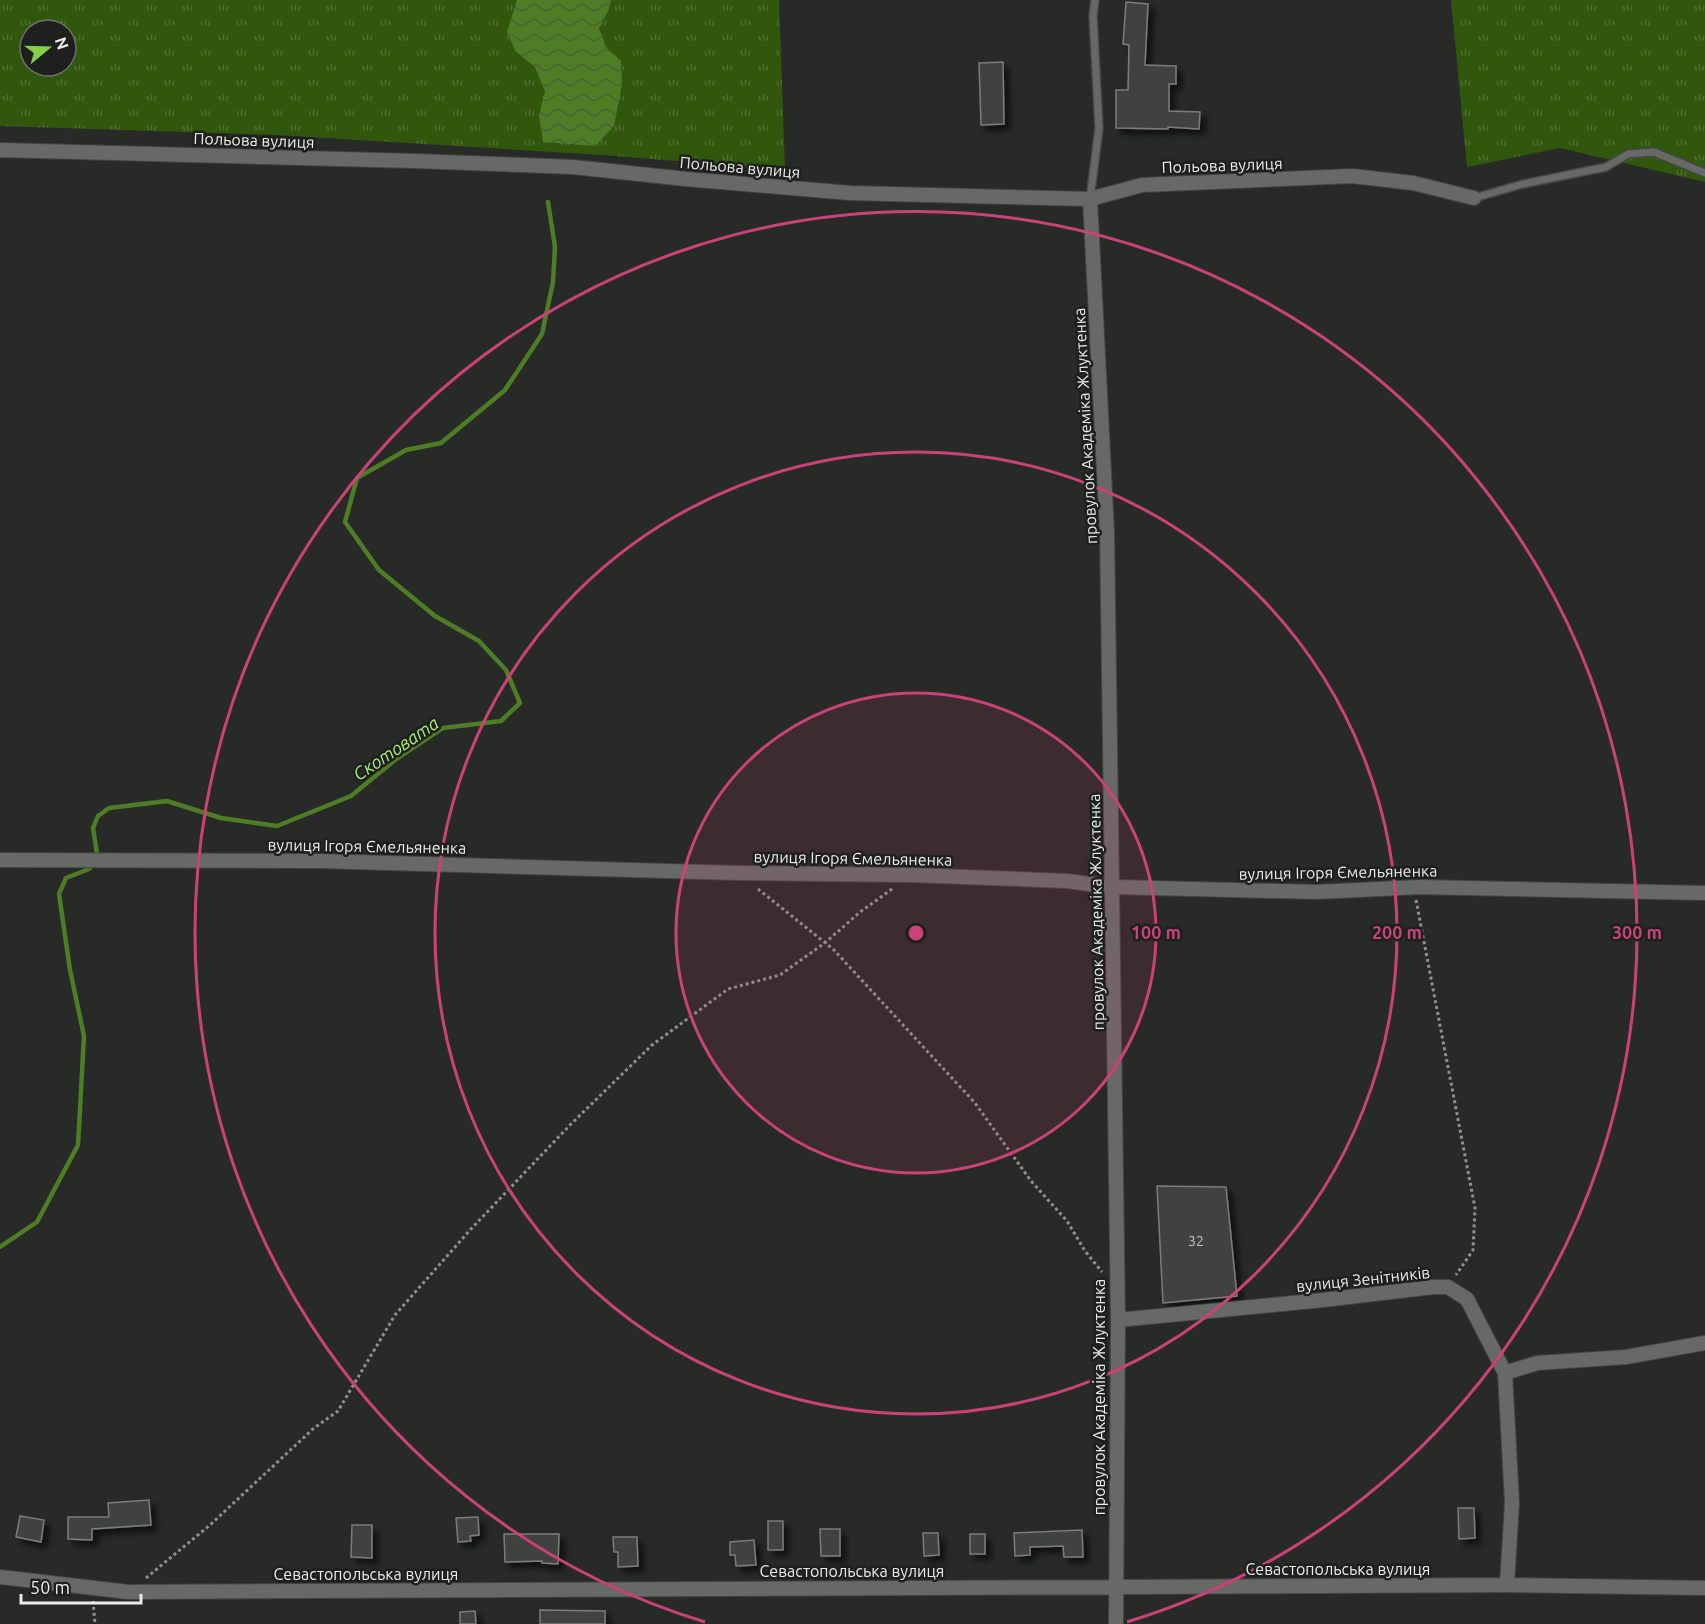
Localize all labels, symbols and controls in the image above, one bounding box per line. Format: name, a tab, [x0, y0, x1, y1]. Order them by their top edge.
north arrow	[18, 18, 78, 78]
text: N	[52, 35, 73, 52]
street label: Польова вулиця	[193, 129, 315, 151]
street label: Польова вулиця	[679, 153, 801, 181]
street label: Польова вулиця	[1161, 154, 1283, 176]
street label: провулок Академіка Жлуктенка	[1070, 307, 1100, 545]
water label: Скотовата	[349, 712, 442, 784]
street label: провулок Академіка Жлуктенка	[1085, 794, 1107, 1030]
street label: вулиця Ігоря Ємельяненка	[267, 835, 467, 857]
street label: вулиця Ігоря Ємельяненка	[753, 847, 953, 869]
street label: вулиця Ігоря Ємельяненка	[1238, 861, 1438, 883]
text: 100 m	[1131, 922, 1181, 942]
text: 200 m	[1372, 922, 1422, 942]
text: 300 m	[1612, 922, 1662, 942]
centre of rings	[906, 923, 926, 943]
house number: 32	[1188, 1233, 1204, 1249]
street label: вулиця Зенітників	[1295, 1263, 1431, 1295]
street label: провулок Академіка Жлуктенка	[1090, 1279, 1108, 1515]
street label: Севастопольська вулиця	[1246, 1560, 1430, 1578]
street label: Севастопольська вулиця	[760, 1562, 944, 1580]
street label: Севастопольська вулиця	[274, 1565, 458, 1583]
scale bar	[21, 1567, 141, 1605]
text: 50 m	[30, 1577, 70, 1597]

